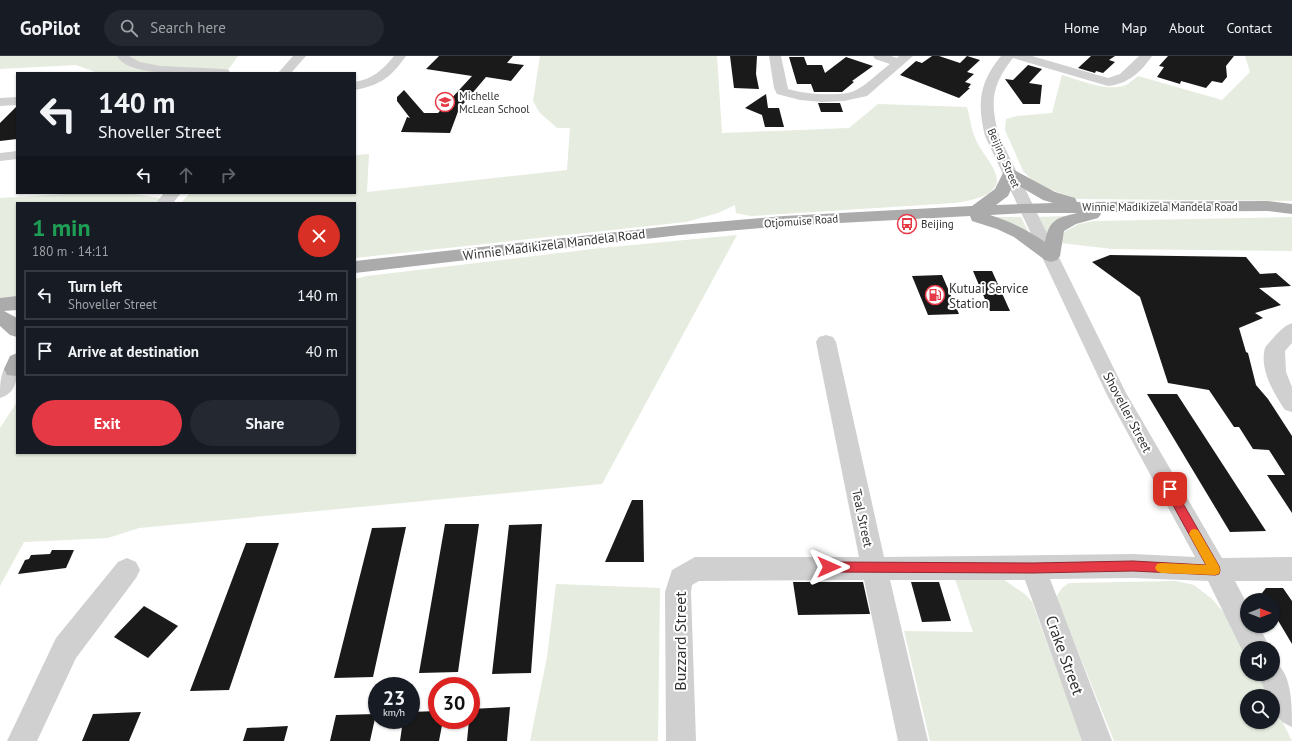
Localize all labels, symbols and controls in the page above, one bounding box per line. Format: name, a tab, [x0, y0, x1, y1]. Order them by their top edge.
search box	[104, 10, 384, 46]
text: GoPilot	[20, 16, 80, 40]
icon: search	[118, 17, 140, 39]
text: Search here	[150, 18, 226, 37]
text: Home	[1064, 19, 1099, 37]
text: Map	[1121, 19, 1147, 37]
text: About	[1169, 19, 1205, 37]
text: Contact	[1227, 19, 1272, 37]
text: 140 m	[98, 84, 175, 121]
icon: left	[32, 88, 84, 140]
place label: Michelle McLean School	[459, 89, 530, 116]
school or university icon: Michelle McLean School	[434, 91, 456, 113]
text: Shoveller Street	[98, 120, 221, 143]
street label: Beijing Street	[985, 126, 1023, 190]
icon: left	[133, 164, 155, 186]
icon: ahead	[175, 164, 197, 186]
icon: right	[217, 164, 239, 186]
street label: Winnie Madikizela Mandela Road	[1082, 200, 1238, 214]
street label: Otjomuise Road	[763, 211, 839, 231]
text: 1 min	[32, 212, 91, 243]
bus stop icon: Beijing	[896, 213, 918, 235]
button: close	[298, 215, 340, 257]
place label: Beijing	[921, 217, 954, 231]
street label: Winnie Madikizela Mandela Road	[462, 225, 646, 264]
text: 180 m · 14:11	[32, 243, 109, 260]
text: Turn left	[68, 277, 122, 296]
place label: Kutuai Service Station	[949, 280, 1028, 312]
icon: left	[34, 284, 56, 306]
fuel station icon: Kutuai Service Station	[924, 284, 946, 306]
text: 140 m	[297, 286, 338, 305]
text: Shoveller Street	[68, 296, 157, 313]
icon: arrive	[34, 340, 56, 362]
text: Arrive at destination	[68, 342, 199, 361]
text: 40 m	[305, 342, 338, 361]
street label: Shoveller Street	[1099, 369, 1156, 456]
button: Exit	[32, 400, 182, 446]
button: Share	[190, 400, 340, 446]
pin	[1153, 472, 1187, 506]
icon: arrive	[1159, 478, 1181, 500]
street label: Teal Street	[848, 487, 877, 549]
position arrow	[808, 546, 850, 588]
street label: Buzzard Street	[670, 591, 690, 691]
north arrow	[1240, 593, 1280, 633]
map controls	[1240, 593, 1280, 729]
street label: Crake Street	[1041, 613, 1089, 698]
button: sound	[1240, 641, 1280, 681]
speed limit sign: 30	[428, 677, 480, 729]
text: 23	[383, 685, 405, 711]
button: search	[1240, 689, 1280, 729]
text: km/h	[383, 706, 405, 719]

